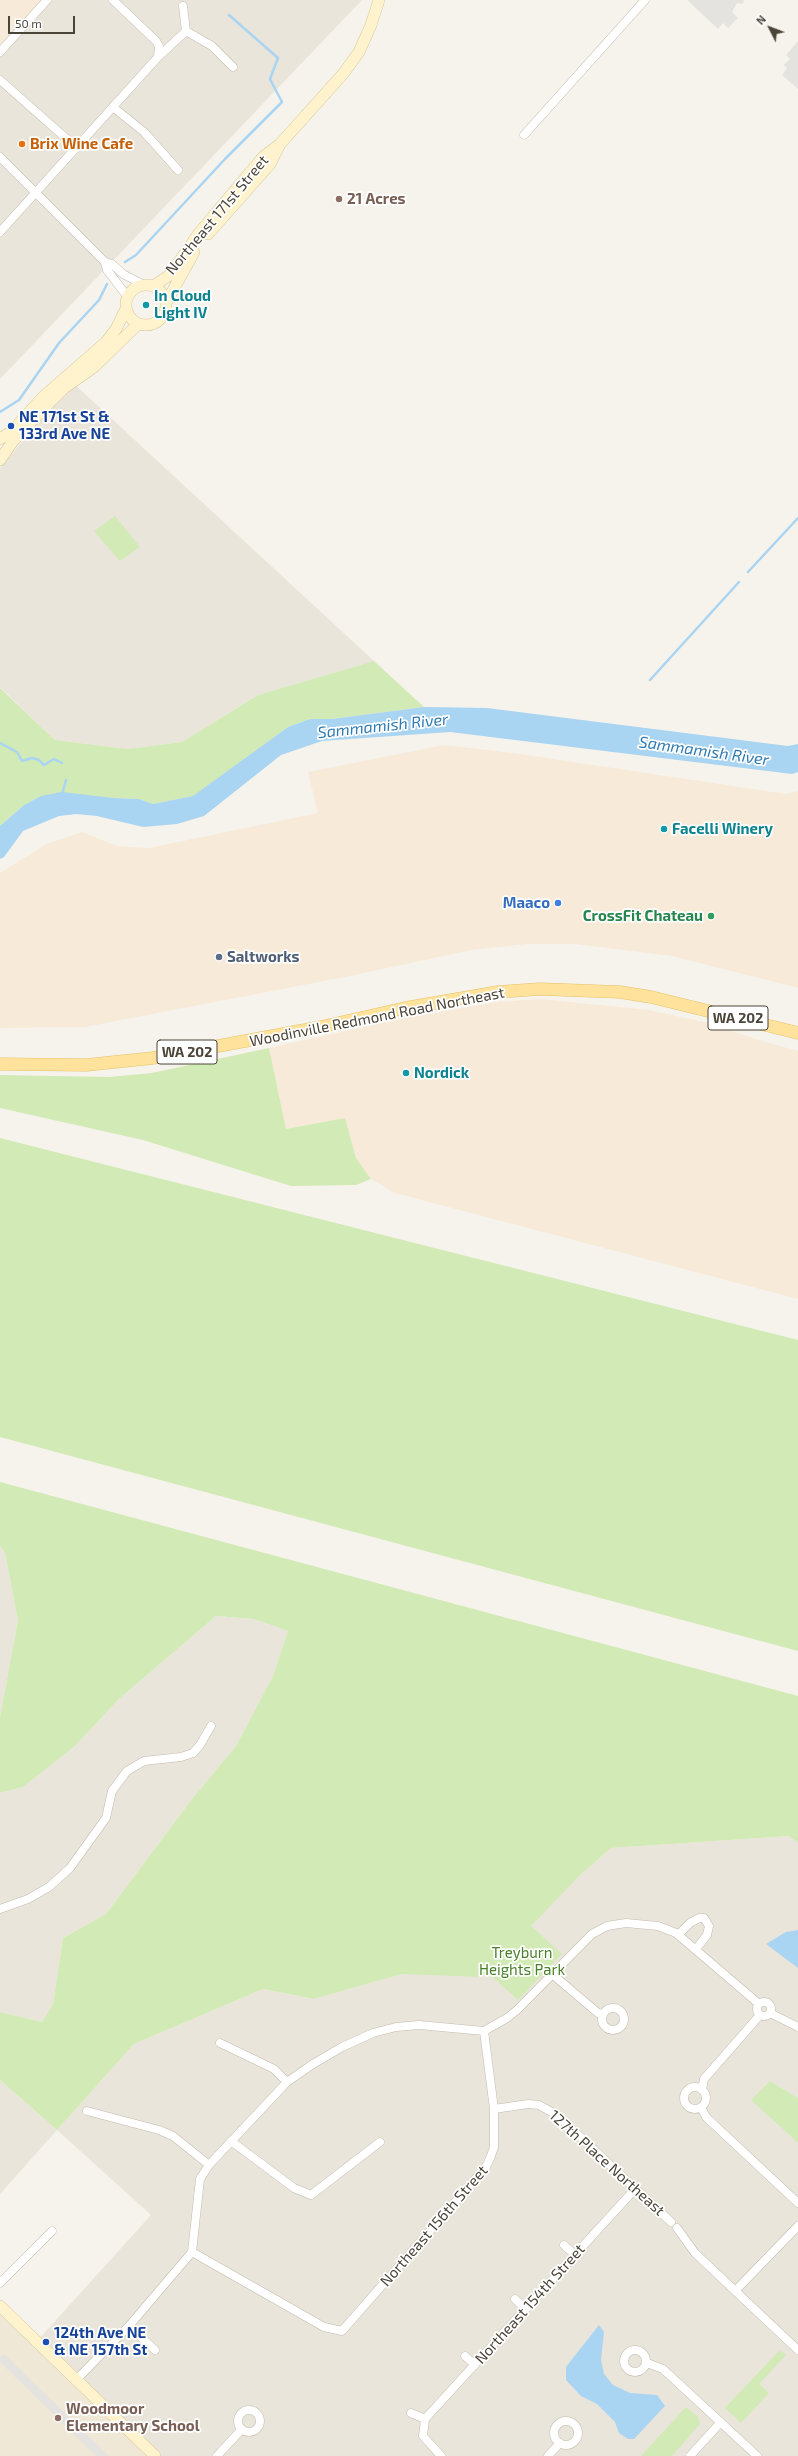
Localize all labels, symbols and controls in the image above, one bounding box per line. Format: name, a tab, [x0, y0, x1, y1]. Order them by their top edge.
scale bar	[10, 8, 77, 34]
north arrow	[750, 8, 790, 48]
text: N	[753, 12, 768, 27]
text: 50 m	[15, 16, 42, 30]
place label: Brix Wine Cafe	[30, 135, 133, 153]
marker: Brix Wine Cafe	[17, 139, 27, 149]
street label: Northeast 171st Street	[162, 152, 272, 278]
place label: 21 Acres	[347, 190, 406, 208]
marker: 21 Acres	[334, 194, 344, 204]
place label: In Cloud Light IV	[154, 287, 211, 322]
marker: In Cloud Light IV	[141, 300, 151, 310]
place label: NE 171st St & 133rd Ave NE	[19, 408, 110, 443]
marker: NE 171st St & 133rd Ave NE	[6, 421, 16, 431]
water label: Sammamish River	[317, 710, 449, 742]
water label: Sammamish River	[638, 732, 770, 770]
place label: Facelli Winery	[672, 820, 773, 838]
marker: Facelli Winery	[659, 824, 669, 834]
place label: Maaco	[503, 894, 550, 912]
marker: Maaco	[553, 898, 563, 908]
place label: CrossFit Chateau	[583, 907, 703, 925]
marker: CrossFit Chateau	[706, 911, 716, 921]
place label: Saltworks	[227, 948, 299, 966]
marker: Saltworks	[214, 952, 224, 962]
street label: Woodinville Redmond Road Northeast	[248, 983, 506, 1051]
road number: WA 202	[708, 1006, 768, 1030]
road number: WA 202	[157, 1040, 217, 1064]
place label: Nordick	[414, 1064, 469, 1082]
marker: Nordick	[401, 1068, 411, 1078]
park label: Treyburn Heights Park	[479, 1944, 565, 1979]
street label: 127th Place Northeast	[546, 2106, 668, 2220]
street label: Northeast 156th Street	[377, 2162, 491, 2290]
street label: Northeast 154th Street	[471, 2240, 589, 2368]
place label: 124th Ave NE & NE 157th St	[54, 2324, 147, 2359]
marker: 124th Ave NE & NE 157th St	[41, 2337, 51, 2347]
place label: Woodmoor Elementary School	[66, 2400, 200, 2435]
marker: Woodmoor Elementary School	[53, 2413, 63, 2423]

